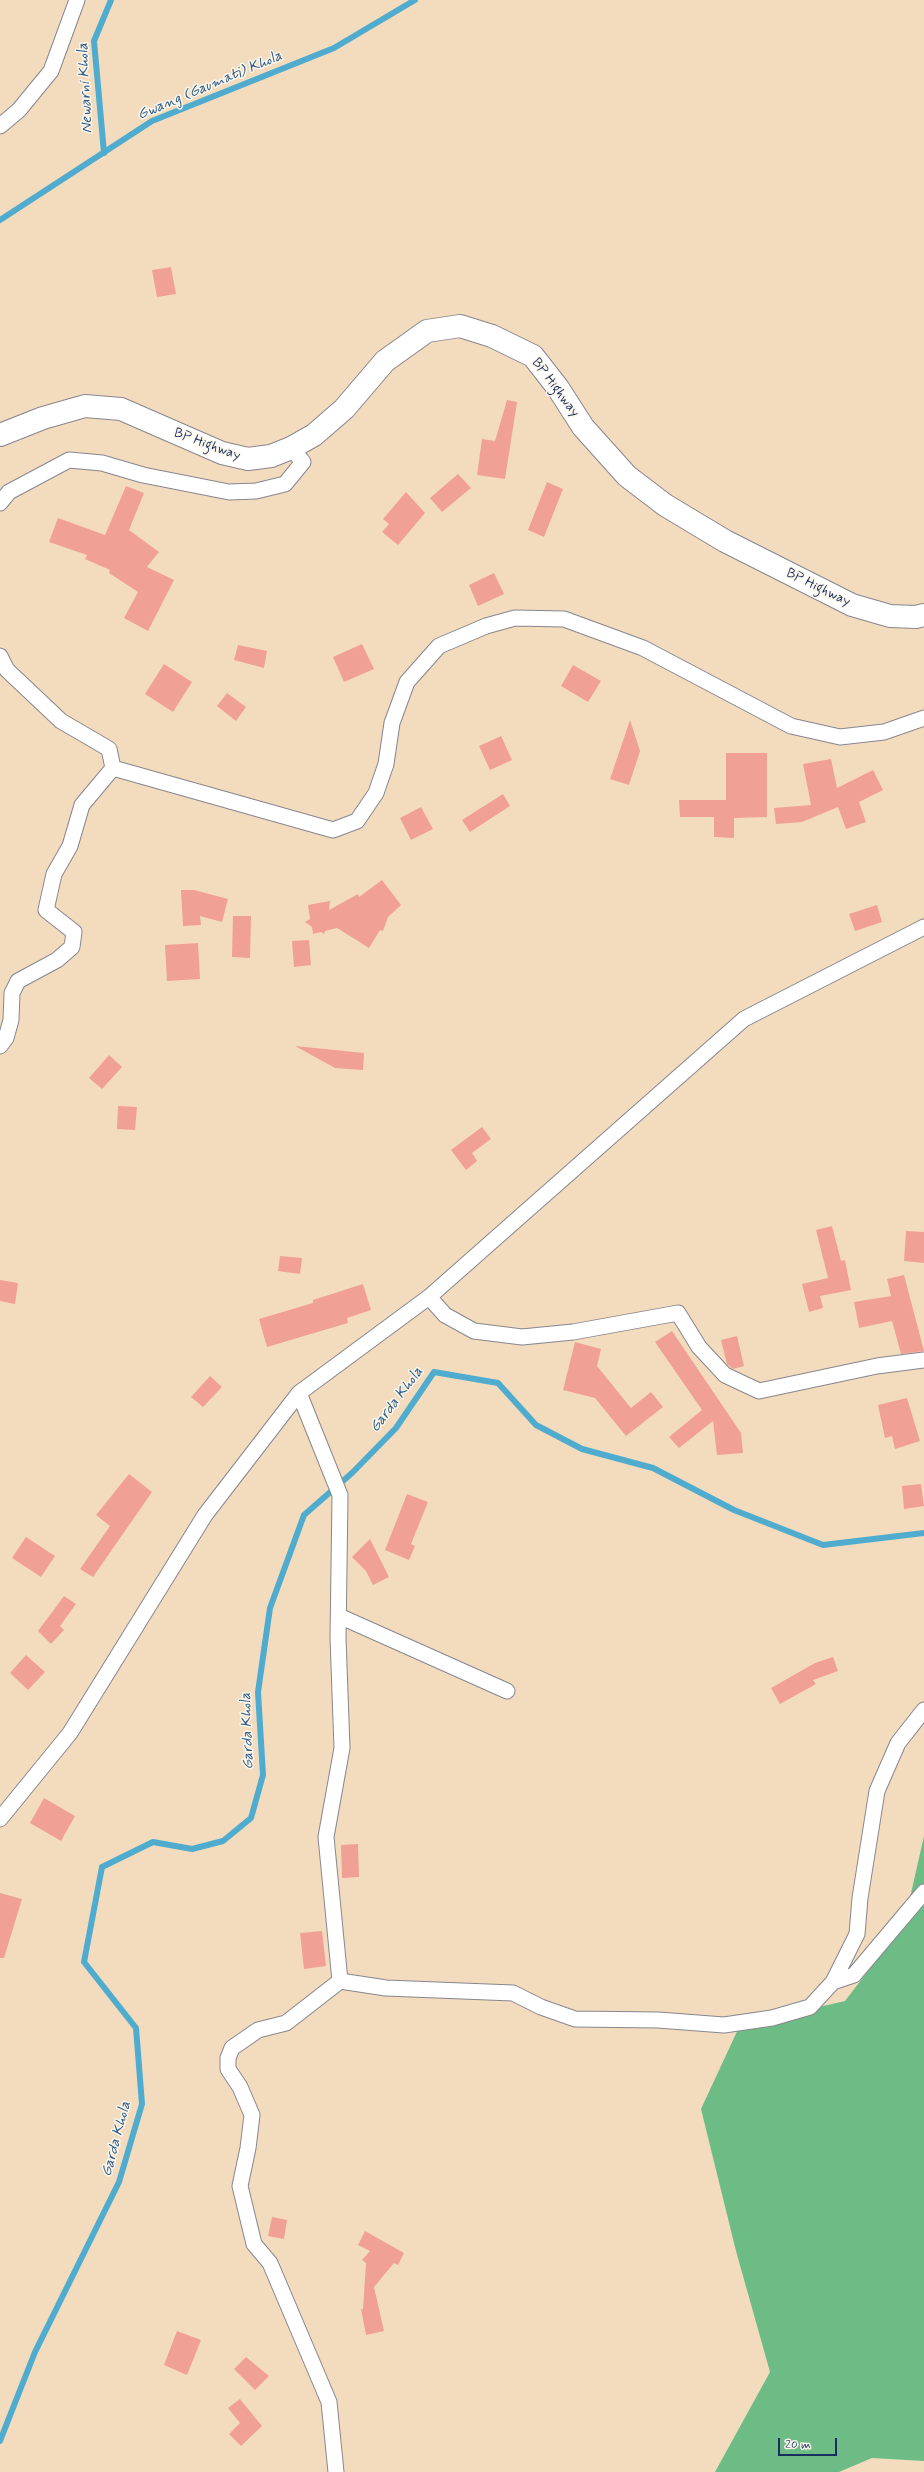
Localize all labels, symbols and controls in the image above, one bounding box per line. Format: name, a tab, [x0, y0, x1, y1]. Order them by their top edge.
water label: Newarni Khola	[75, 42, 97, 134]
water label: Gwang (Gaumati) Khola	[135, 47, 285, 125]
street label: BP Highway	[527, 355, 583, 421]
street label: BP Highway	[171, 425, 243, 465]
street label: BP Highway	[783, 565, 853, 611]
water label: Garda Khola	[367, 1364, 427, 1436]
water label: Garda Khola	[238, 1692, 258, 1770]
water label: Garda Khola	[98, 2099, 136, 2179]
scale bar	[780, 2430, 839, 2456]
text: 20 m	[785, 2437, 811, 2453]

